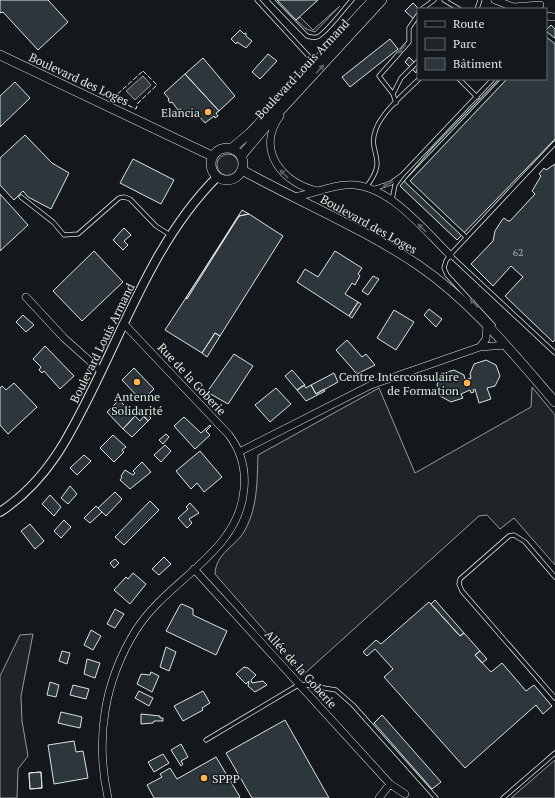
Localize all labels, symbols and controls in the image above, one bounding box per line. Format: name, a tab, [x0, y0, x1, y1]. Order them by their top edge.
legend	[417, 8, 547, 80]
street label: Boulevard Louis Armand	[252, 16, 352, 122]
text: Route	[453, 16, 484, 31]
text: Parc	[453, 36, 477, 51]
one-way arrow	[398, 44, 407, 55]
street label: Boulevard des Loges	[27, 49, 131, 109]
text: Bâtiment	[453, 56, 503, 71]
one-way arrow	[315, 64, 325, 74]
place label: Elancia	[161, 105, 200, 120]
marker: Elancia	[203, 107, 213, 117]
one-way arrow	[279, 169, 289, 179]
one-way arrow	[382, 181, 394, 187]
street label: Boulevard des Loges	[318, 191, 420, 257]
one-way arrow	[417, 223, 427, 232]
house number: 62	[513, 246, 523, 259]
street label: Boulevard Louis Armand	[66, 280, 138, 405]
one-way arrow	[469, 298, 478, 308]
street label: Rue de la Goberie	[155, 340, 229, 418]
place label: Centre Interconsulaire de Formation	[339, 369, 459, 398]
marker: Antenne Solidarité	[132, 377, 142, 387]
marker: Centre Interconsulaire de Formation	[462, 378, 472, 388]
place label: Antenne Solidarité	[111, 389, 163, 418]
street label: Allée de la Goberie	[262, 627, 340, 711]
place label: SPPP	[212, 771, 240, 786]
marker: SPPP	[199, 773, 209, 783]

